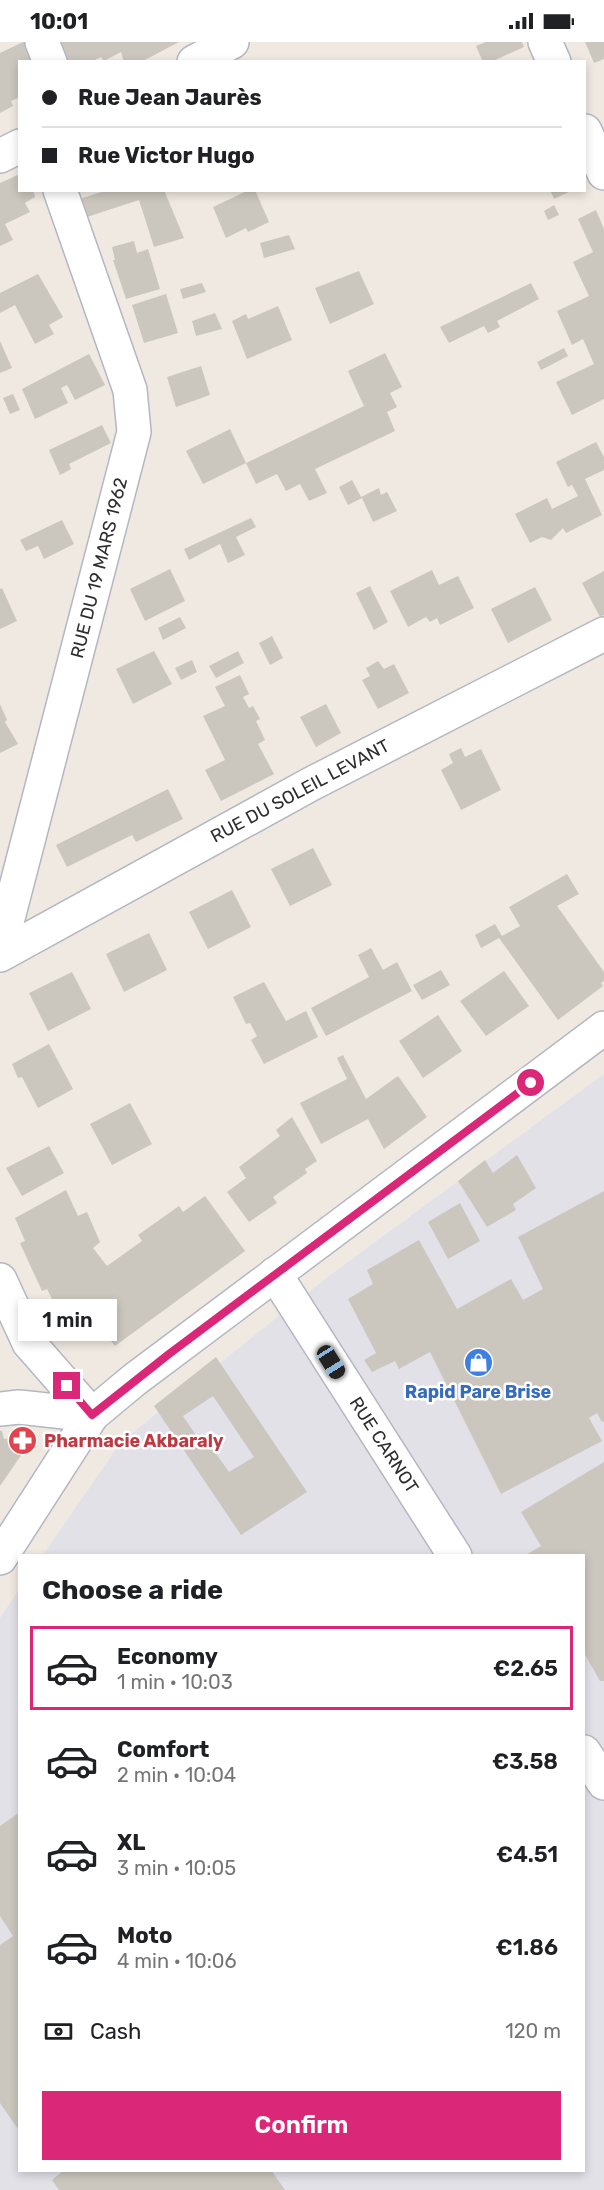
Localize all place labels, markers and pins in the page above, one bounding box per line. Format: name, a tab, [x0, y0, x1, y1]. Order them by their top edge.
shop icon: Rapid Pare Brise	[462, 1347, 494, 1379]
place label: Rapid Pare Brise	[405, 1381, 552, 1403]
pharmacy icon: Pharmacie Akbaraly	[7, 1425, 39, 1457]
place label: Pharmacie Akbaraly	[44, 1430, 224, 1452]

